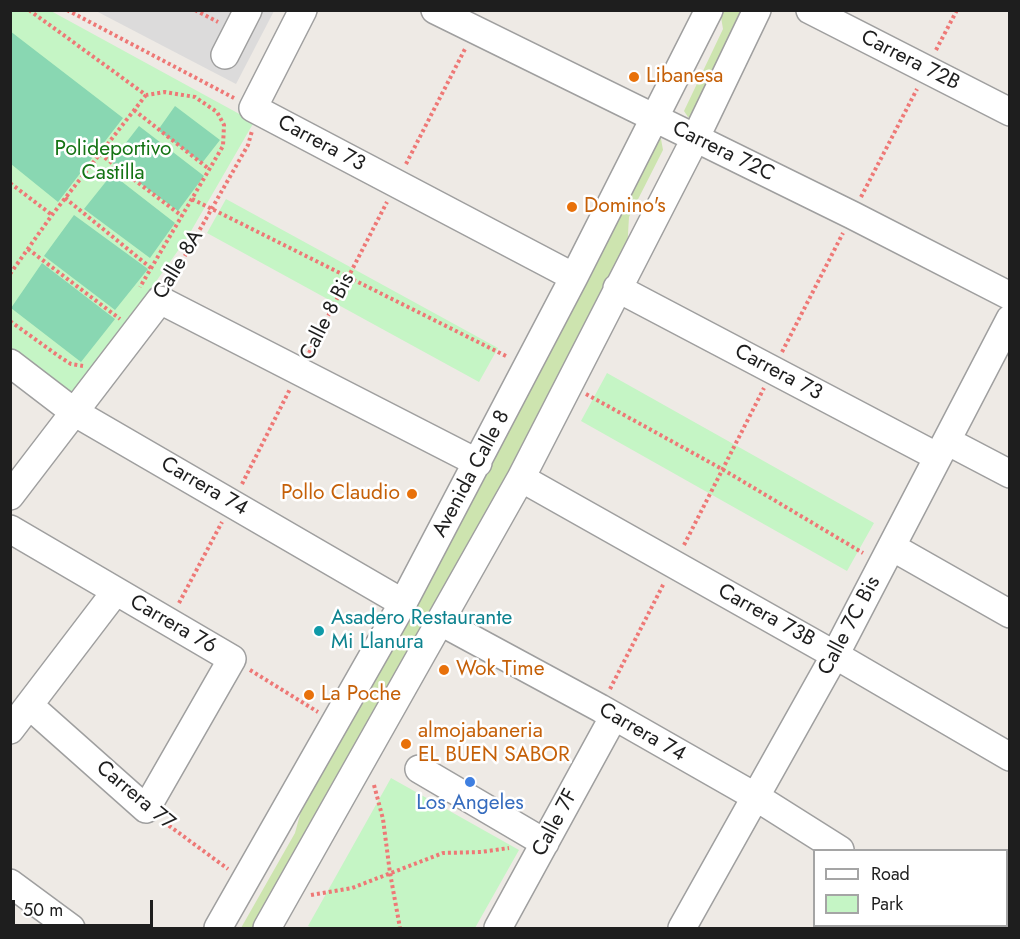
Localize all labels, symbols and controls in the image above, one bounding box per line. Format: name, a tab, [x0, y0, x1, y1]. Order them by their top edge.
street label: Carrera 72B	[856, 25, 964, 97]
place label: Libanesa	[646, 64, 723, 90]
marker: Libanesa	[627, 70, 641, 84]
street label: Carrera 73	[273, 110, 369, 178]
street label: Carrera 72C	[668, 116, 778, 188]
park label: Polideportivo Castilla	[55, 137, 171, 187]
place label: Domino's	[584, 194, 666, 220]
marker: Domino's	[565, 200, 579, 214]
street label: Calle 8A	[149, 226, 209, 304]
street label: Calle 8 Bis	[295, 269, 361, 365]
street label: Carrera 73	[730, 339, 826, 407]
street label: Avenida Calle 8	[428, 406, 516, 542]
street label: Carrera 74	[156, 452, 252, 522]
place label: Pollo Claudio	[281, 481, 400, 507]
marker: Pollo Claudio	[405, 487, 419, 501]
street label: Calle 7C Bis	[813, 572, 887, 680]
street label: Carrera 73B	[713, 579, 819, 653]
street label: Carrera 76	[125, 590, 221, 660]
place label: Asadero Restaurante Mi Llanura	[331, 606, 512, 656]
marker: Asadero Restaurante Mi Llanura	[312, 624, 326, 638]
place label: Wok Time	[456, 657, 545, 683]
marker: Wok Time	[437, 663, 451, 677]
place label: La Poche	[321, 682, 401, 708]
marker: La Poche	[302, 688, 316, 702]
street label: Carrera 74	[594, 698, 690, 768]
place label: almojabaneria EL BUEN SABOR	[418, 719, 570, 769]
marker: almojabaneria EL BUEN SABOR	[399, 737, 413, 751]
street label: Carrera 77	[90, 756, 180, 836]
marker: Los Angeles	[463, 775, 477, 789]
street label: Calle 7F	[528, 785, 584, 861]
place label: Los Angeles	[416, 791, 524, 817]
legend	[813, 849, 1008, 927]
text: Road	[871, 861, 910, 887]
scale bar	[15, 888, 156, 926]
text: Park	[871, 891, 903, 917]
text: 50 m	[23, 897, 63, 923]

